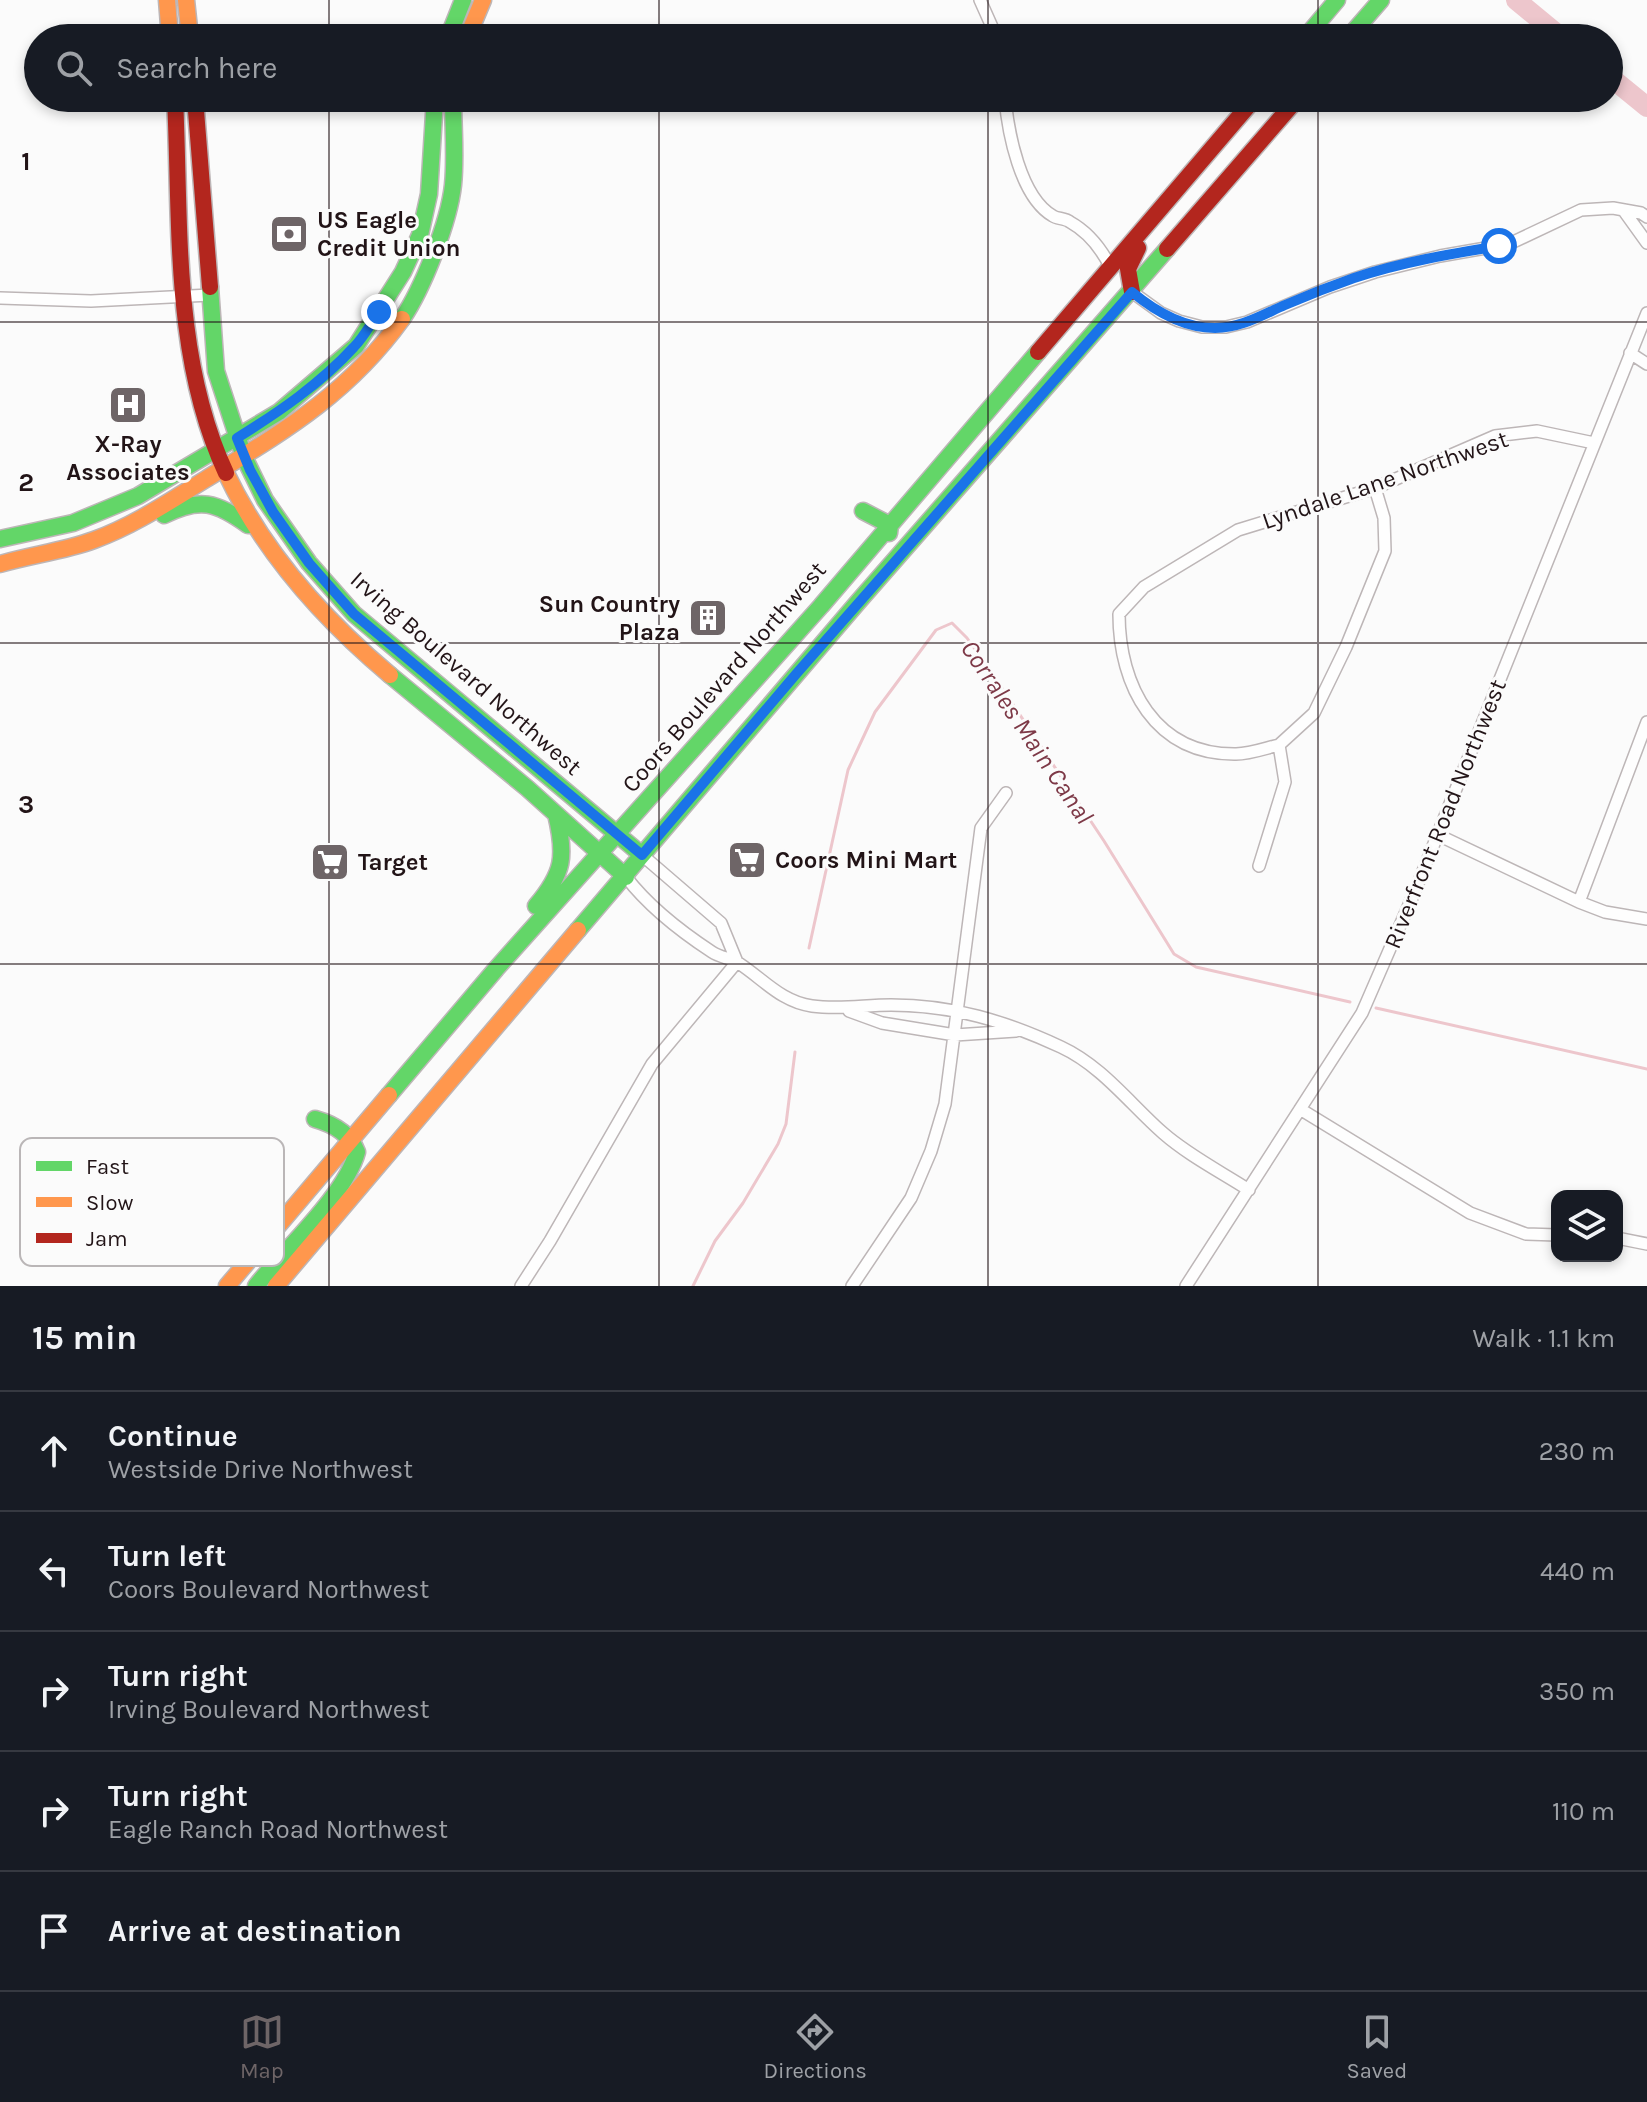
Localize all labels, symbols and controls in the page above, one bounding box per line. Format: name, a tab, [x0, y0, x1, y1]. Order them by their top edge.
search box	[24, 24, 1623, 112]
icon: search	[52, 46, 96, 90]
text: Search here	[116, 50, 277, 86]
text: 1	[21, 146, 31, 177]
place label: US Eagle Credit Union	[317, 206, 460, 262]
bank icon: US Eagle Credit Union	[268, 213, 310, 255]
route start	[1481, 228, 1517, 264]
route end	[361, 294, 397, 330]
hospital icon: X-Ray Associates	[107, 384, 149, 426]
street label: Lyndale Lane Northwest	[1258, 425, 1512, 535]
place label: X-Ray Associates	[66, 430, 190, 486]
text: 2	[18, 467, 34, 498]
street label: Coors Boulevard Northwest	[616, 556, 832, 798]
street label: Irving Boulevard Northwest	[345, 565, 587, 781]
place label: Sun Country Plaza	[539, 590, 680, 646]
building icon: Sun Country Plaza	[687, 597, 729, 639]
water label: Corrales Main Canal	[954, 634, 1100, 830]
street label: Riverfront Road Northwest	[1378, 675, 1512, 953]
text: 3	[18, 789, 34, 820]
supermarket icon: Coors Mini Mart	[726, 839, 768, 881]
supermarket icon: Target	[309, 841, 351, 883]
place label: Coors Mini Mart	[775, 846, 957, 874]
place label: Target	[358, 848, 428, 876]
legend	[20, 1138, 284, 1266]
text: Fast	[86, 1154, 129, 1180]
text: Slow	[86, 1190, 133, 1216]
map controls	[1551, 1190, 1623, 1262]
button: layers	[1551, 1190, 1623, 1262]
text: Jam	[86, 1226, 128, 1252]
text: 15 min	[32, 1318, 137, 1358]
text: Walk · 1.1 km	[1472, 1323, 1615, 1354]
text: Continue	[108, 1418, 238, 1454]
icon: ahead	[32, 1429, 76, 1473]
text: 230 m	[1539, 1436, 1615, 1467]
text: Westside Drive Northwest	[108, 1454, 413, 1485]
text: Turn left	[108, 1538, 226, 1574]
icon: left	[32, 1549, 76, 1593]
text: 440 m	[1540, 1556, 1615, 1587]
text: Coors Boulevard Northwest	[108, 1574, 429, 1605]
text: Turn right	[108, 1658, 248, 1694]
icon: right	[32, 1669, 76, 1713]
text: 350 m	[1539, 1676, 1615, 1707]
text: Irving Boulevard Northwest	[108, 1694, 430, 1725]
text: Turn right	[108, 1778, 248, 1814]
icon: right	[32, 1789, 76, 1833]
text: 110 m	[1552, 1796, 1615, 1827]
text: Eagle Ranch Road Northwest	[108, 1814, 448, 1845]
icon: arrive	[32, 1909, 76, 1953]
text: Arrive at destination	[108, 1913, 402, 1949]
tab: Map	[240, 2010, 284, 2084]
tab: Directions	[763, 2010, 867, 2084]
tab: Saved	[1346, 2010, 1407, 2084]

